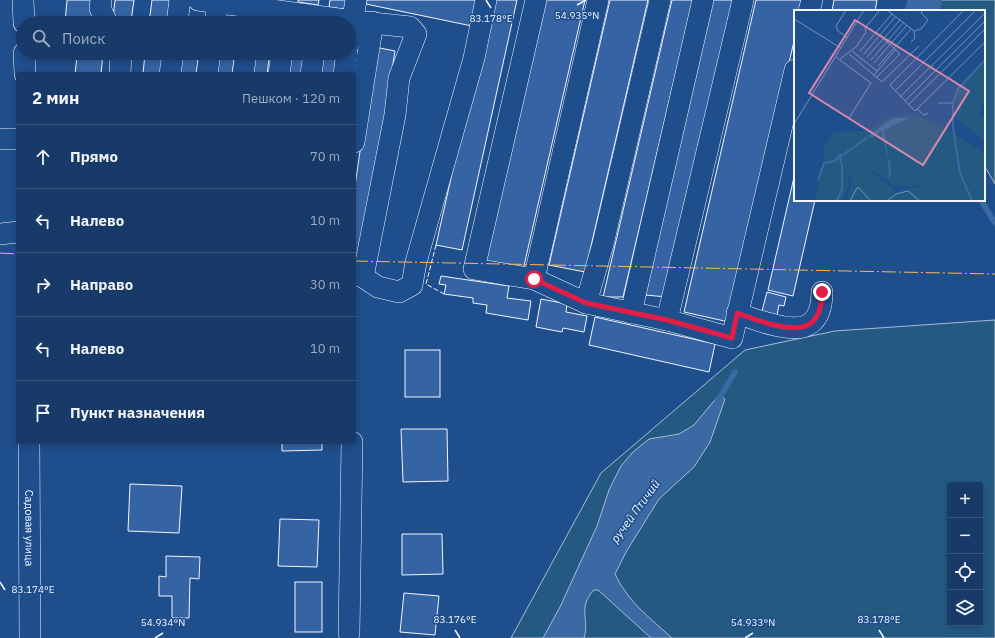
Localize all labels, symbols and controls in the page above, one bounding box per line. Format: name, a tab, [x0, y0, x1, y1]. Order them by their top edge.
text: 54.935°N	[555, 9, 599, 22]
inset map	[794, 10, 985, 201]
text: 83.178°E	[469, 12, 513, 25]
search box	[16, 16, 356, 60]
icon: search	[30, 27, 52, 49]
text: Поиск	[62, 29, 105, 48]
text: 2 мин	[32, 87, 79, 109]
text: Пешком · 120 m	[242, 90, 340, 107]
icon: ahead	[32, 146, 54, 168]
text: Прямо	[70, 147, 118, 166]
text: 70 m	[310, 148, 340, 165]
icon: left	[32, 210, 54, 232]
text: Налево	[70, 211, 124, 230]
text: 10 m	[310, 212, 340, 229]
route start	[525, 270, 543, 288]
icon: right	[32, 274, 54, 296]
text: Направо	[70, 275, 133, 294]
text: 30 m	[310, 276, 340, 293]
route end	[813, 283, 831, 301]
icon: left	[32, 338, 54, 360]
text: Налево	[70, 339, 124, 358]
text: 10 m	[310, 340, 340, 357]
icon: arrive	[32, 402, 54, 424]
text: Пункт назначения	[70, 403, 205, 422]
water label: ручей Птичий	[607, 476, 663, 546]
map controls	[947, 482, 983, 626]
button: +	[947, 482, 983, 518]
street label: Садовая улица	[22, 490, 37, 567]
button: −	[947, 518, 983, 554]
button: locate	[947, 554, 983, 590]
text: 83.174°E	[11, 583, 55, 596]
button: layers	[947, 590, 983, 626]
text: 83.176°E	[433, 613, 477, 626]
text: 83.178°E	[857, 613, 901, 626]
text: 54.934°N	[141, 616, 185, 629]
text: 54.933°N	[731, 616, 775, 629]

